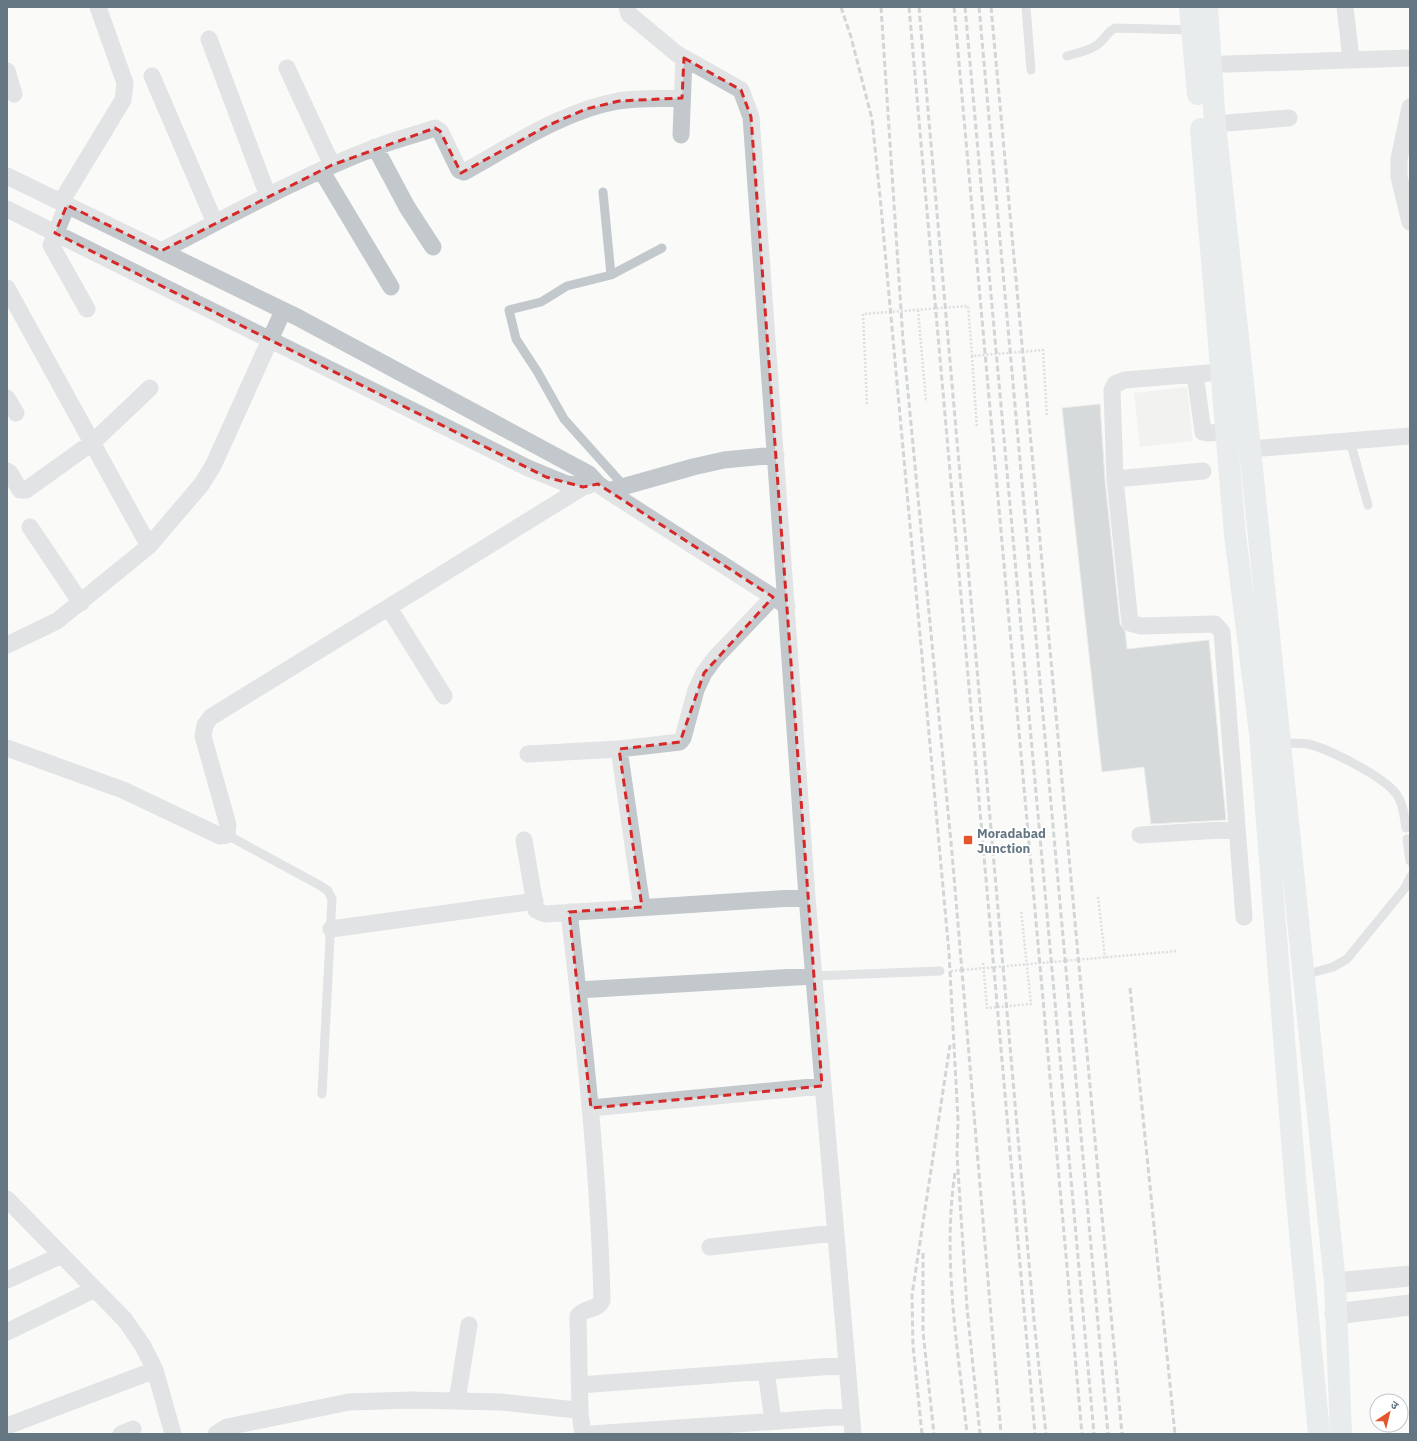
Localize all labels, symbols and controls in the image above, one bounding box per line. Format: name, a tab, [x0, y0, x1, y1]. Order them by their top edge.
place label: Moradabad Junction	[977, 825, 1046, 857]
marker: Moradabad Junction	[962, 834, 974, 846]
north arrow	[1369, 1393, 1409, 1433]
text: उ	[1388, 1397, 1402, 1413]

